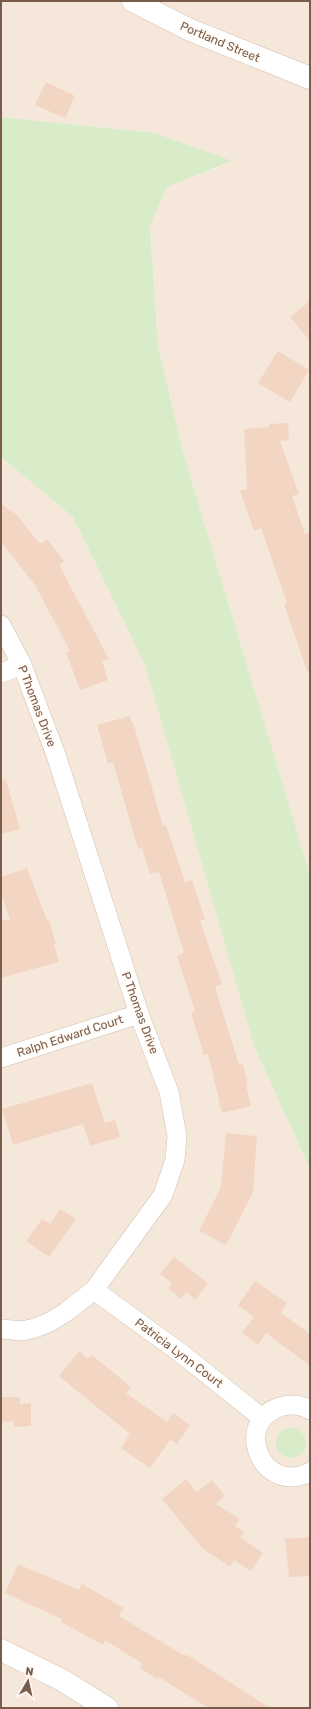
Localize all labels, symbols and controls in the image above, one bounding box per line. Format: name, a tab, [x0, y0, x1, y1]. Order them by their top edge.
street label: Portland Street	[178, 19, 262, 65]
street label: P Thomas Drive	[15, 663, 59, 749]
street label: P Thomas Drive	[119, 970, 161, 1056]
street label: Ralph Edward Court	[15, 1012, 125, 1060]
street label: Patricia Lynn Court	[132, 1315, 226, 1391]
north arrow	[8, 1661, 48, 1701]
text: N	[25, 1665, 34, 1679]

